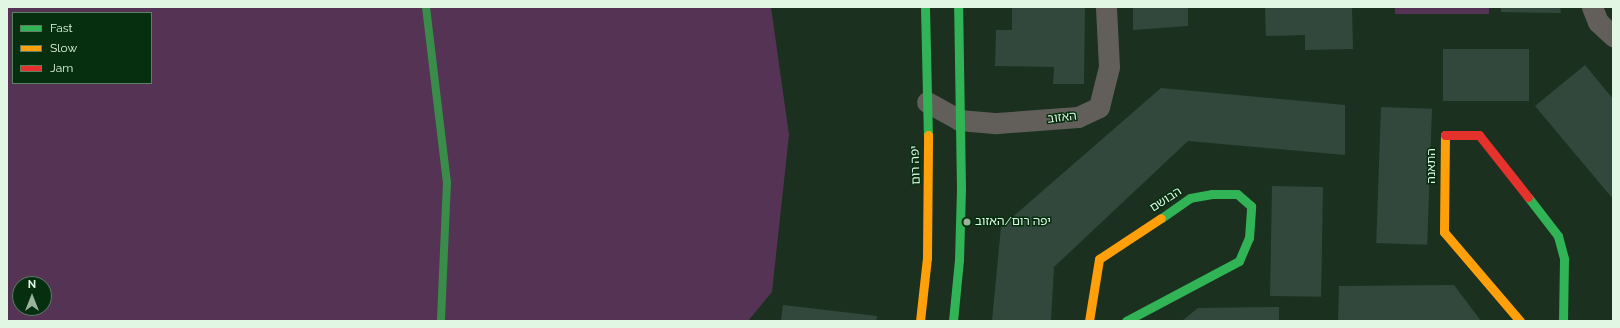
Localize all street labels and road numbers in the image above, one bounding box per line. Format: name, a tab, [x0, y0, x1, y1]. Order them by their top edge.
street label: האזוב	[1047, 109, 1077, 127]
street label: יפה רום	[908, 145, 924, 185]
street label: התאנה	[1425, 148, 1439, 184]
street label: הבושם	[1147, 184, 1185, 216]

